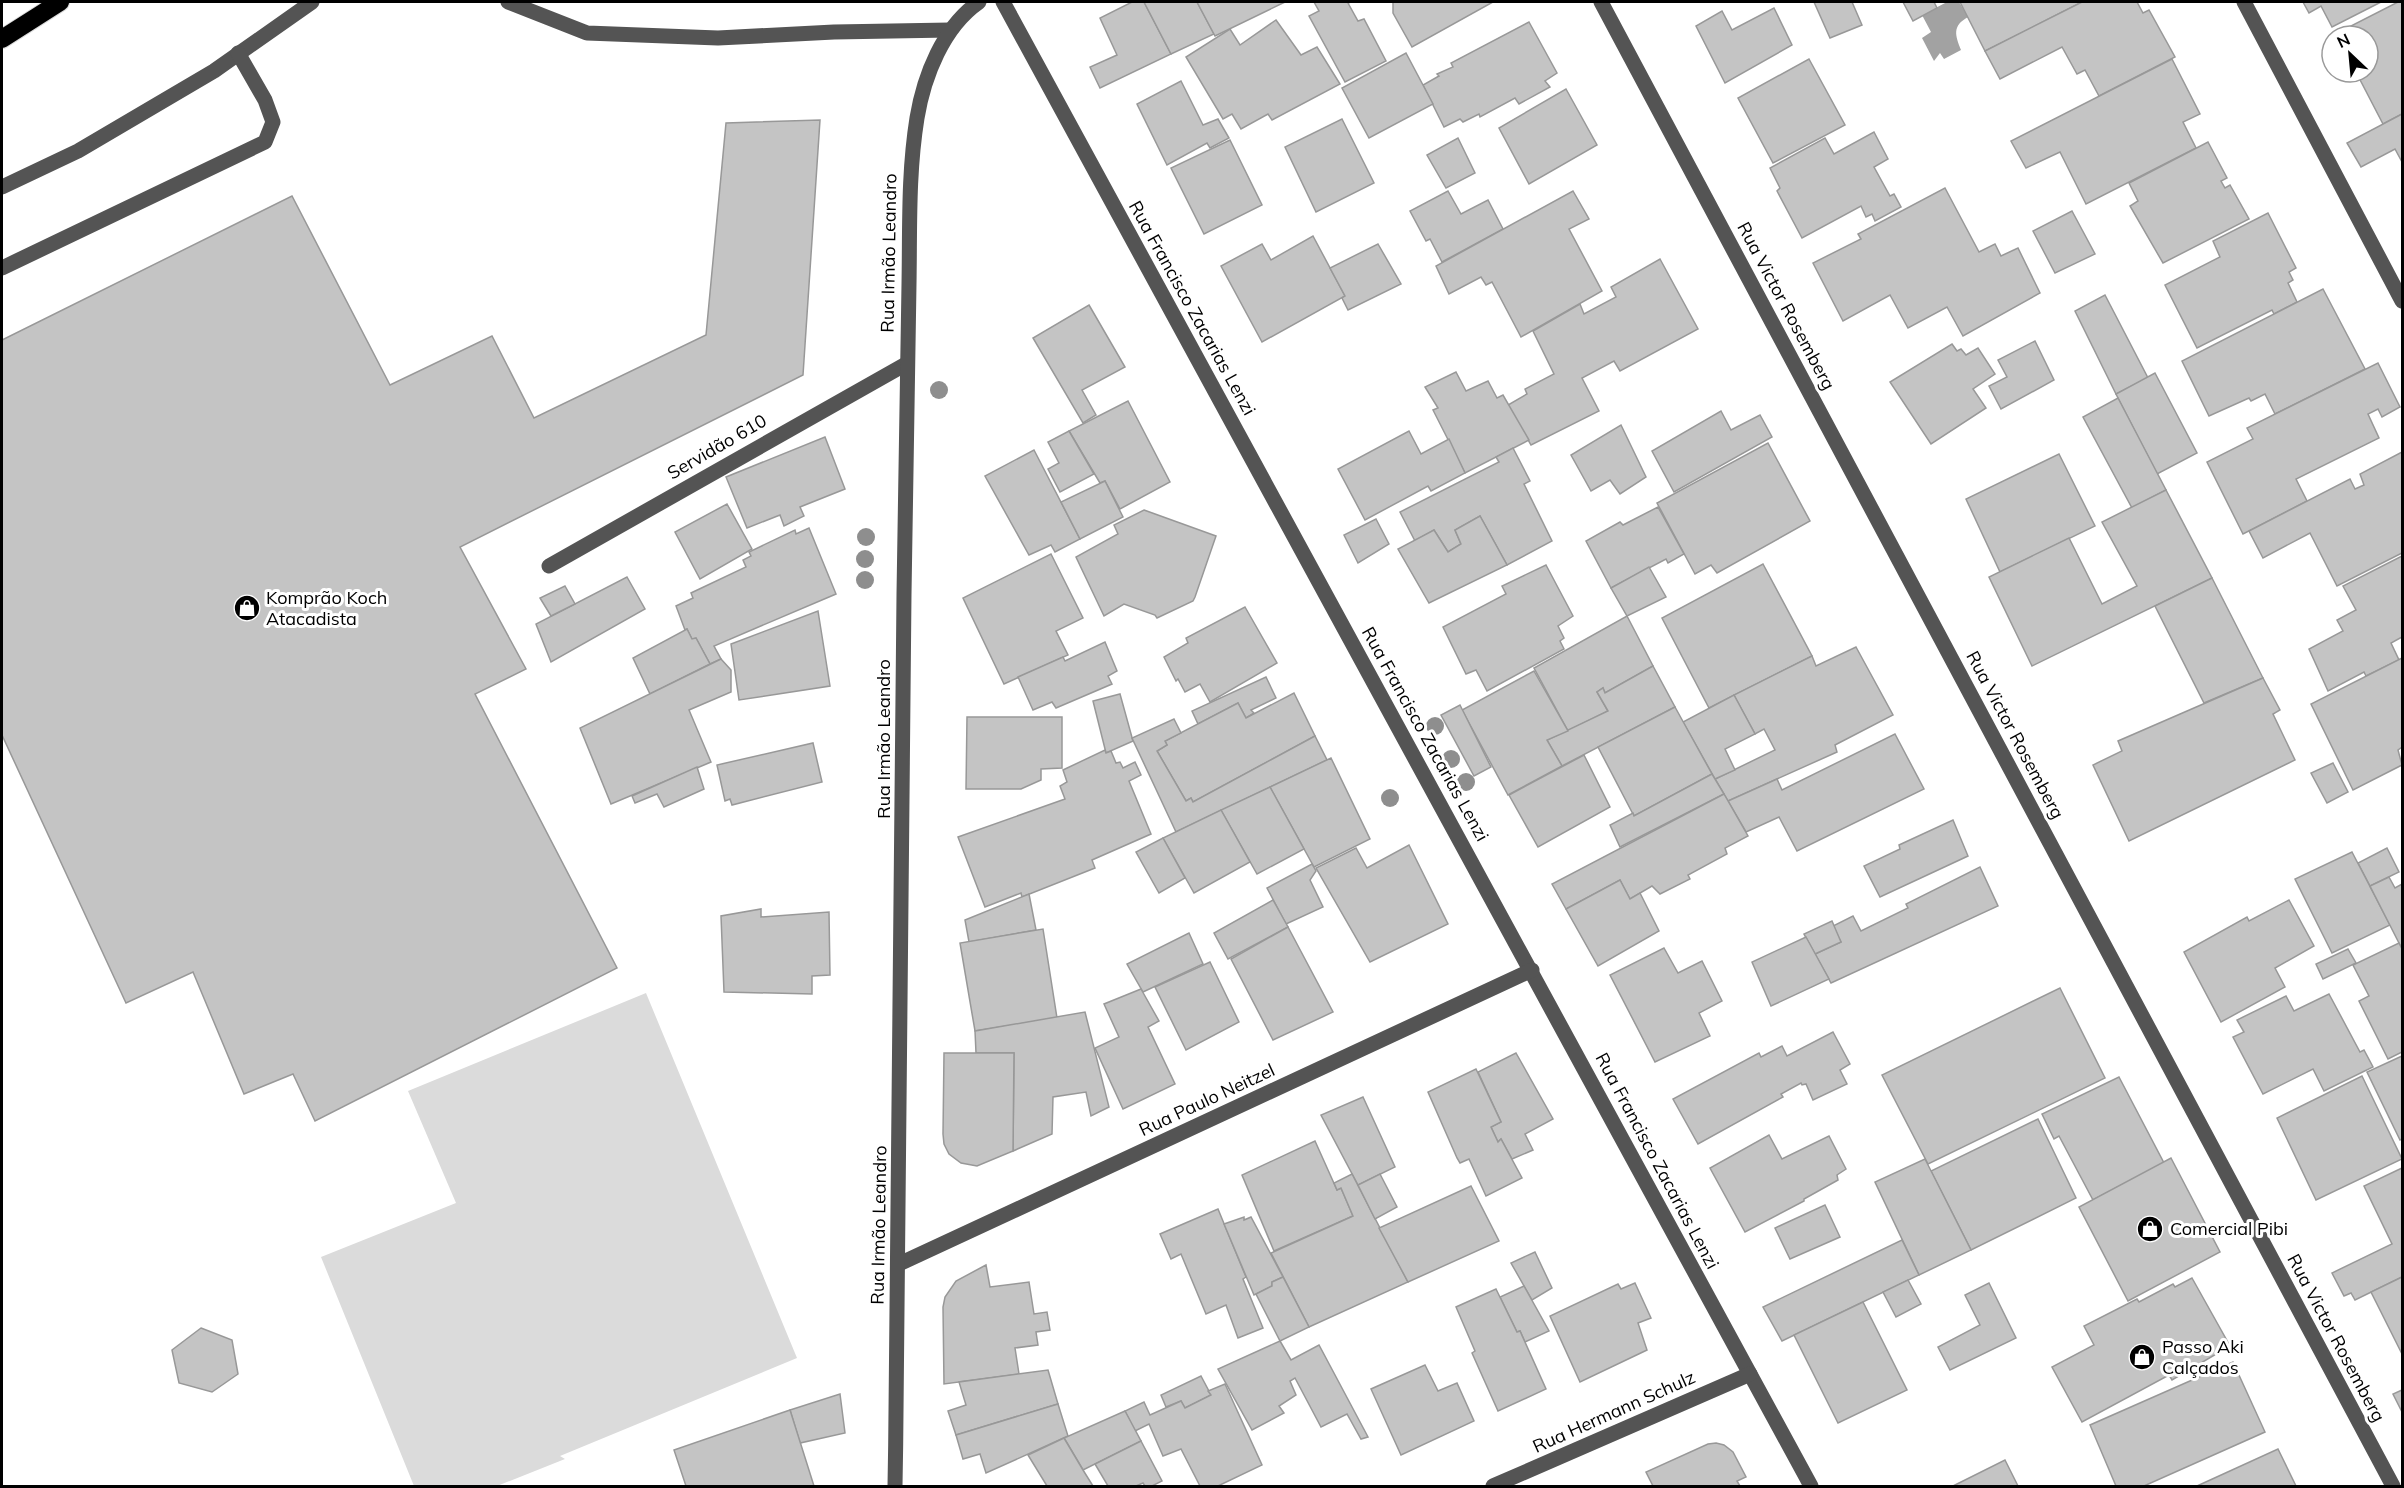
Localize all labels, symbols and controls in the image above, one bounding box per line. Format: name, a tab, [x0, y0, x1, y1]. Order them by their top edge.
north arrow	[2320, 24, 2380, 84]
text: N	[2334, 29, 2353, 52]
street label: Rua Irmão Leandro	[876, 173, 901, 333]
street label: Rua Francisco Zacarias Lenzi	[1124, 196, 1261, 419]
street label: Rua Victor Rosemberg	[1732, 218, 1840, 394]
street label: Servidão 610	[663, 409, 771, 484]
place label: Komprão Koch Atacadista	[266, 586, 387, 630]
shop icon: Komprão Koch Atacadista	[232, 593, 262, 623]
street label: Rua Francisco Zacarias Lenzi	[1357, 622, 1494, 845]
street label: Rua Victor Rosemberg	[1961, 647, 2069, 823]
street label: Rua Irmão Leandro	[872, 659, 895, 819]
street label: Rua Francisco Zacarias Lenzi	[1591, 1049, 1724, 1273]
street label: Rua Paulo Neitzel	[1135, 1058, 1278, 1141]
street label: Rua Irmão Leandro	[866, 1145, 891, 1305]
shop icon: Comercial Pibi	[2135, 1214, 2165, 1244]
place label: Comercial Pibi	[2170, 1217, 2288, 1240]
street label: Rua Victor Rosemberg	[2282, 1250, 2390, 1426]
place label: Passo Aki Calçados	[2162, 1335, 2244, 1379]
shop icon: Passo Aki Calçados	[2127, 1342, 2157, 1372]
street label: Rua Hermann Schulz	[1529, 1365, 1699, 1458]

